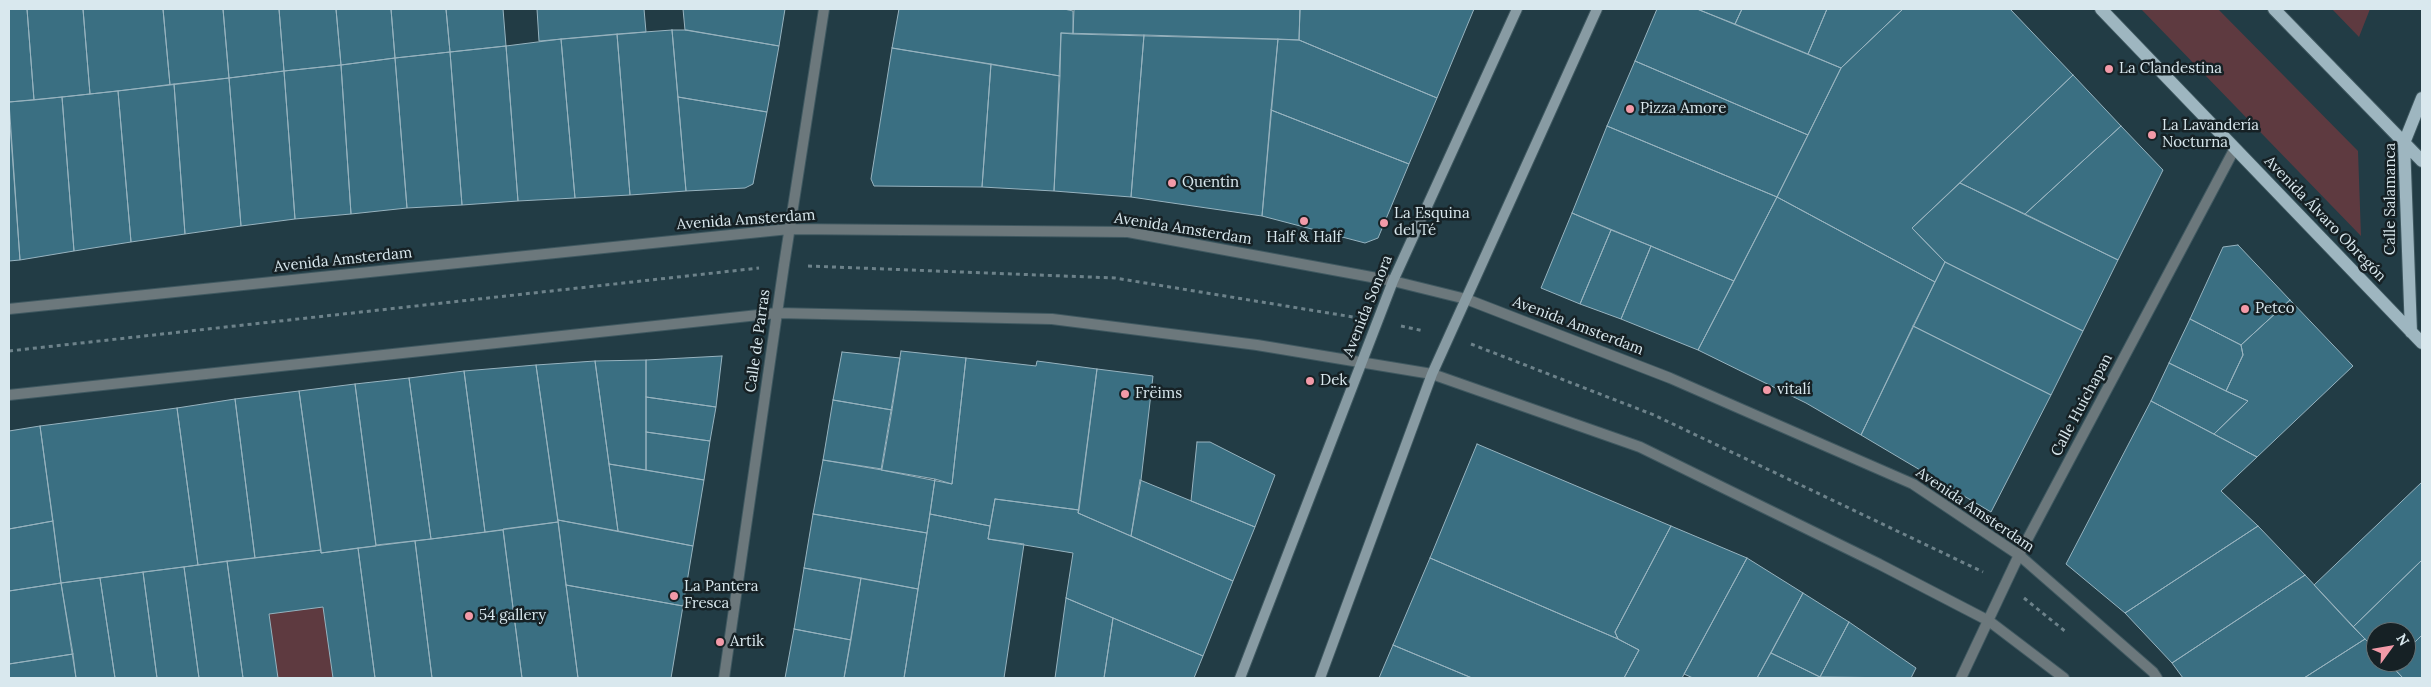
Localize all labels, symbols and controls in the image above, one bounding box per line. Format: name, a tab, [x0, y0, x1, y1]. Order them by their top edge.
place label: La Clandestina	[2119, 60, 2222, 78]
marker: La Clandestina	[2103, 63, 2115, 75]
place label: Pizza Amore	[1640, 100, 1726, 118]
marker: Pizza Amore	[1624, 103, 1636, 115]
place label: La Lavandería Nocturna	[2162, 117, 2259, 152]
marker: La Lavandería Nocturna	[2146, 129, 2158, 141]
street label: Calle Salamanca	[2382, 143, 2400, 255]
street label: Avenida Álvaro Obregón	[2260, 152, 2390, 286]
place label: Quentin	[1182, 174, 1239, 192]
marker: Quentin	[1166, 177, 1178, 189]
place label: La Esquina del Té	[1394, 205, 1470, 240]
street label: Avenida Amsterdam	[676, 206, 816, 234]
street label: Avenida Amsterdam	[1113, 209, 1253, 249]
marker: Half & Half	[1298, 215, 1310, 227]
marker: La Esquina del Té	[1378, 217, 1390, 229]
place label: Half & Half	[1266, 229, 1342, 247]
street label: Avenida Amsterdam	[273, 244, 413, 276]
street label: Avenida Sonora	[1339, 253, 1397, 359]
street label: Calle de Parras	[742, 288, 774, 394]
street label: Avenida Amsterdam	[1510, 293, 1646, 359]
place label: Petco	[2255, 300, 2294, 318]
marker: Petco	[2239, 303, 2251, 315]
street label: Calle Huichapan	[2047, 351, 2117, 459]
place label: Dek	[1320, 372, 1347, 390]
marker: Dek	[1304, 375, 1316, 387]
place label: vitalí	[1777, 381, 1811, 399]
marker: vitalí	[1761, 384, 1773, 396]
place label: Frëims	[1135, 385, 1182, 403]
marker: Frëims	[1119, 388, 1131, 400]
street label: Avenida Amsterdam	[1912, 464, 2038, 556]
place label: La Pantera Fresca	[684, 578, 758, 613]
marker: La Pantera Fresca	[668, 590, 680, 602]
place label: 54 gallery	[479, 607, 546, 625]
marker: 54 gallery	[463, 610, 475, 622]
north arrow	[2366, 622, 2416, 672]
text: N	[2392, 630, 2413, 649]
place label: Artik	[730, 633, 764, 651]
marker: Artik	[714, 636, 726, 648]

